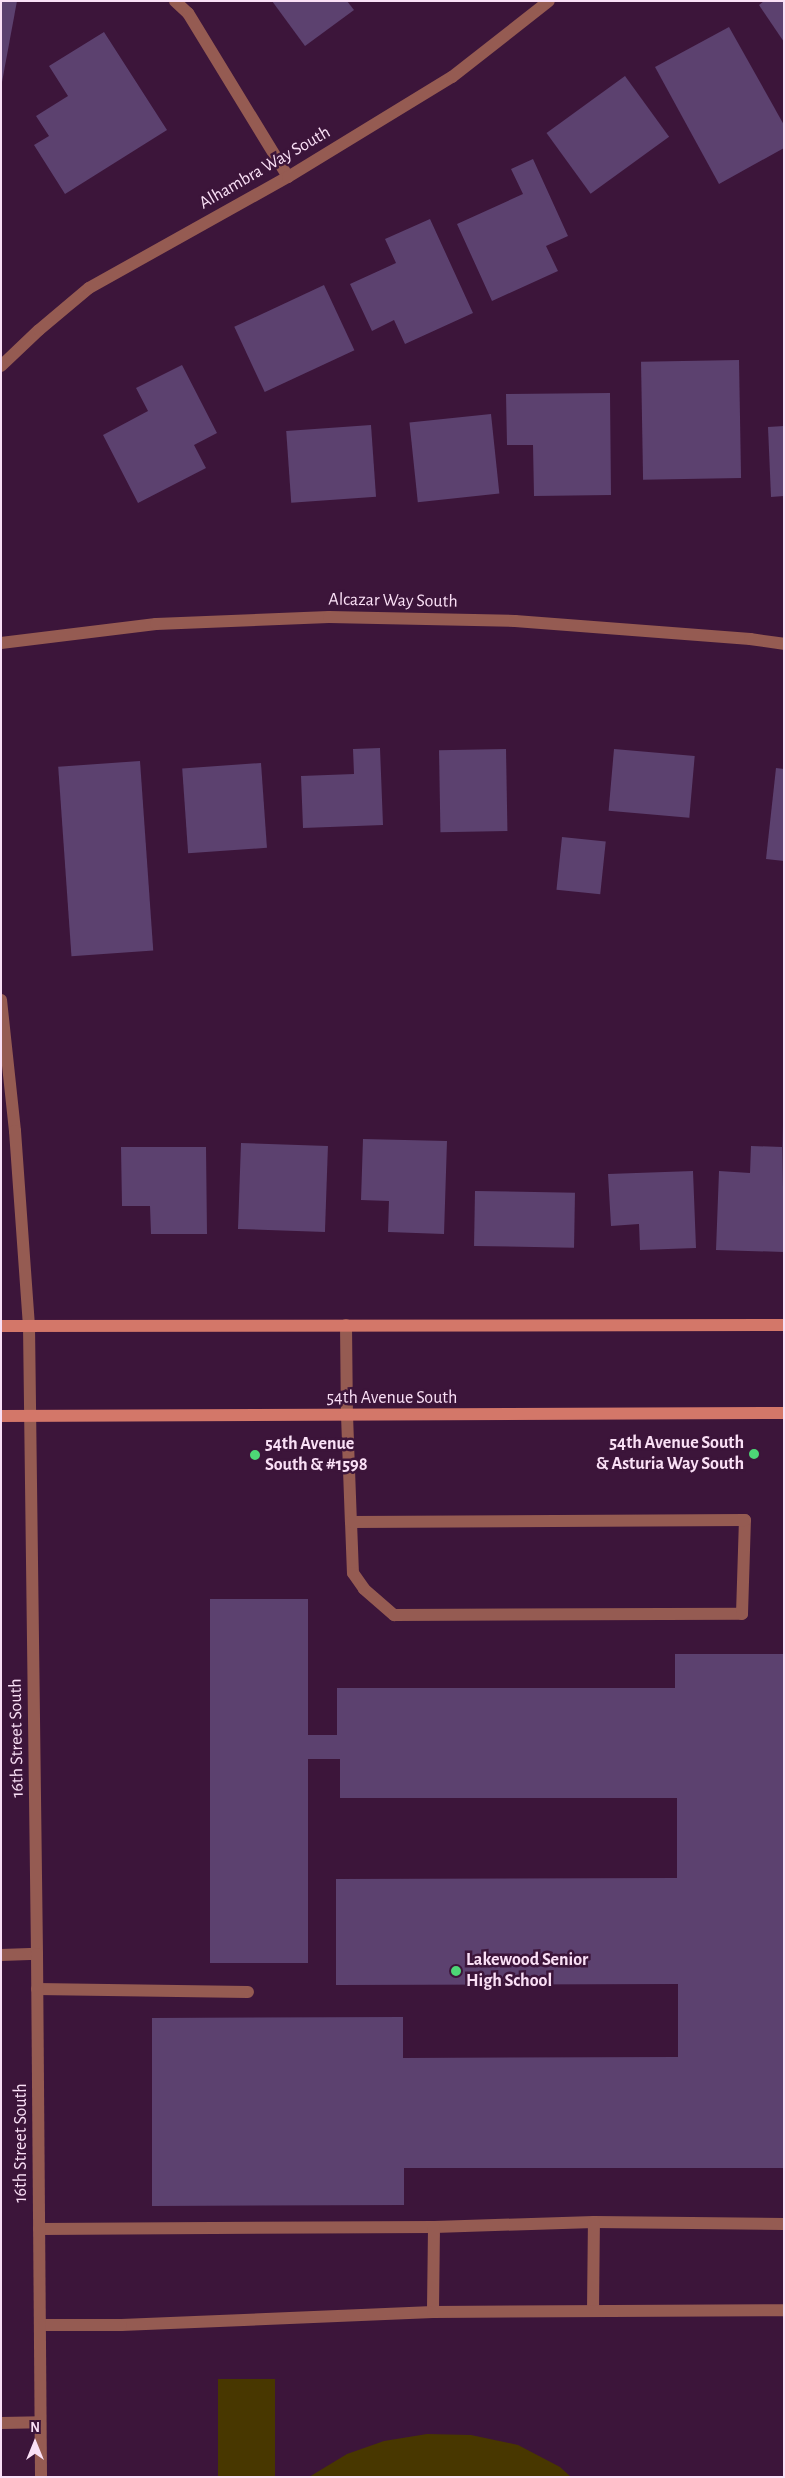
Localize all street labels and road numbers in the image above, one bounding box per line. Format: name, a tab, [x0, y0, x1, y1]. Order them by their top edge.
street label: Alhambra Way South	[196, 122, 334, 214]
street label: Alcazar Way South	[328, 589, 458, 613]
street label: 54th Avenue South	[327, 1387, 457, 1409]
street label: 16th Street South	[5, 1678, 29, 1798]
street label: 16th Street South	[10, 2083, 32, 2203]

